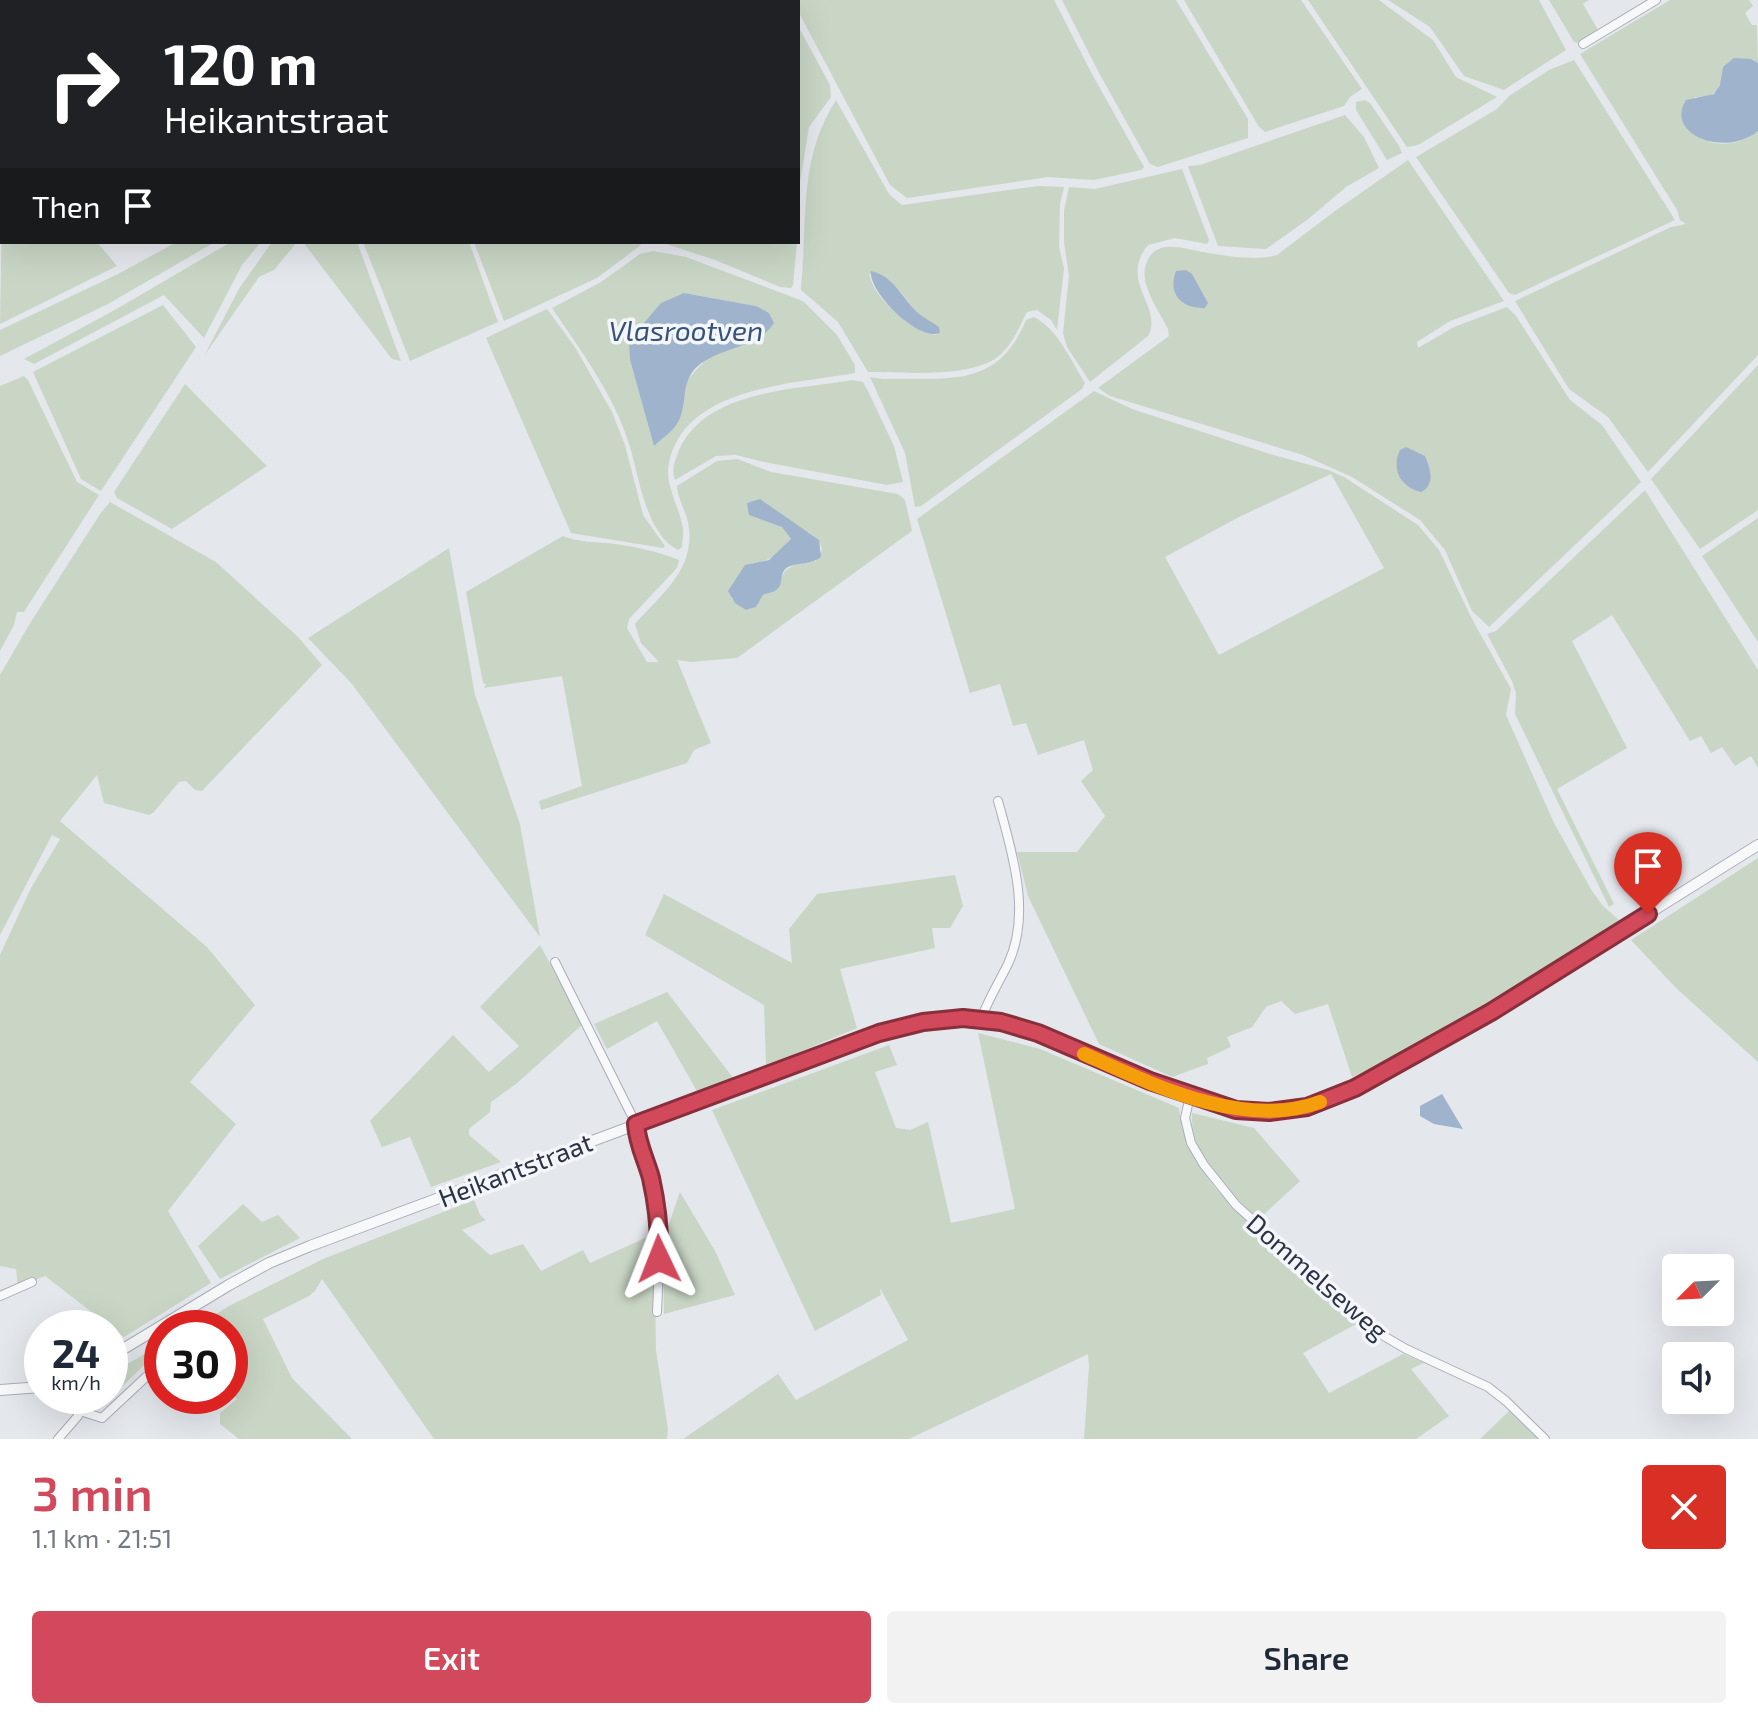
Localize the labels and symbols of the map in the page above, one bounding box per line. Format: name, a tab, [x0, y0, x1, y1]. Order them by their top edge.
water label: Vlasrootven	[609, 313, 763, 347]
pin	[1614, 832, 1682, 914]
street label: Heikantstraat	[434, 1125, 596, 1213]
street label: Dommelseweg	[1241, 1206, 1395, 1346]
position arrow	[617, 1217, 701, 1301]
north arrow	[1662, 1254, 1734, 1326]
speed limit sign: 30	[144, 1310, 248, 1414]

